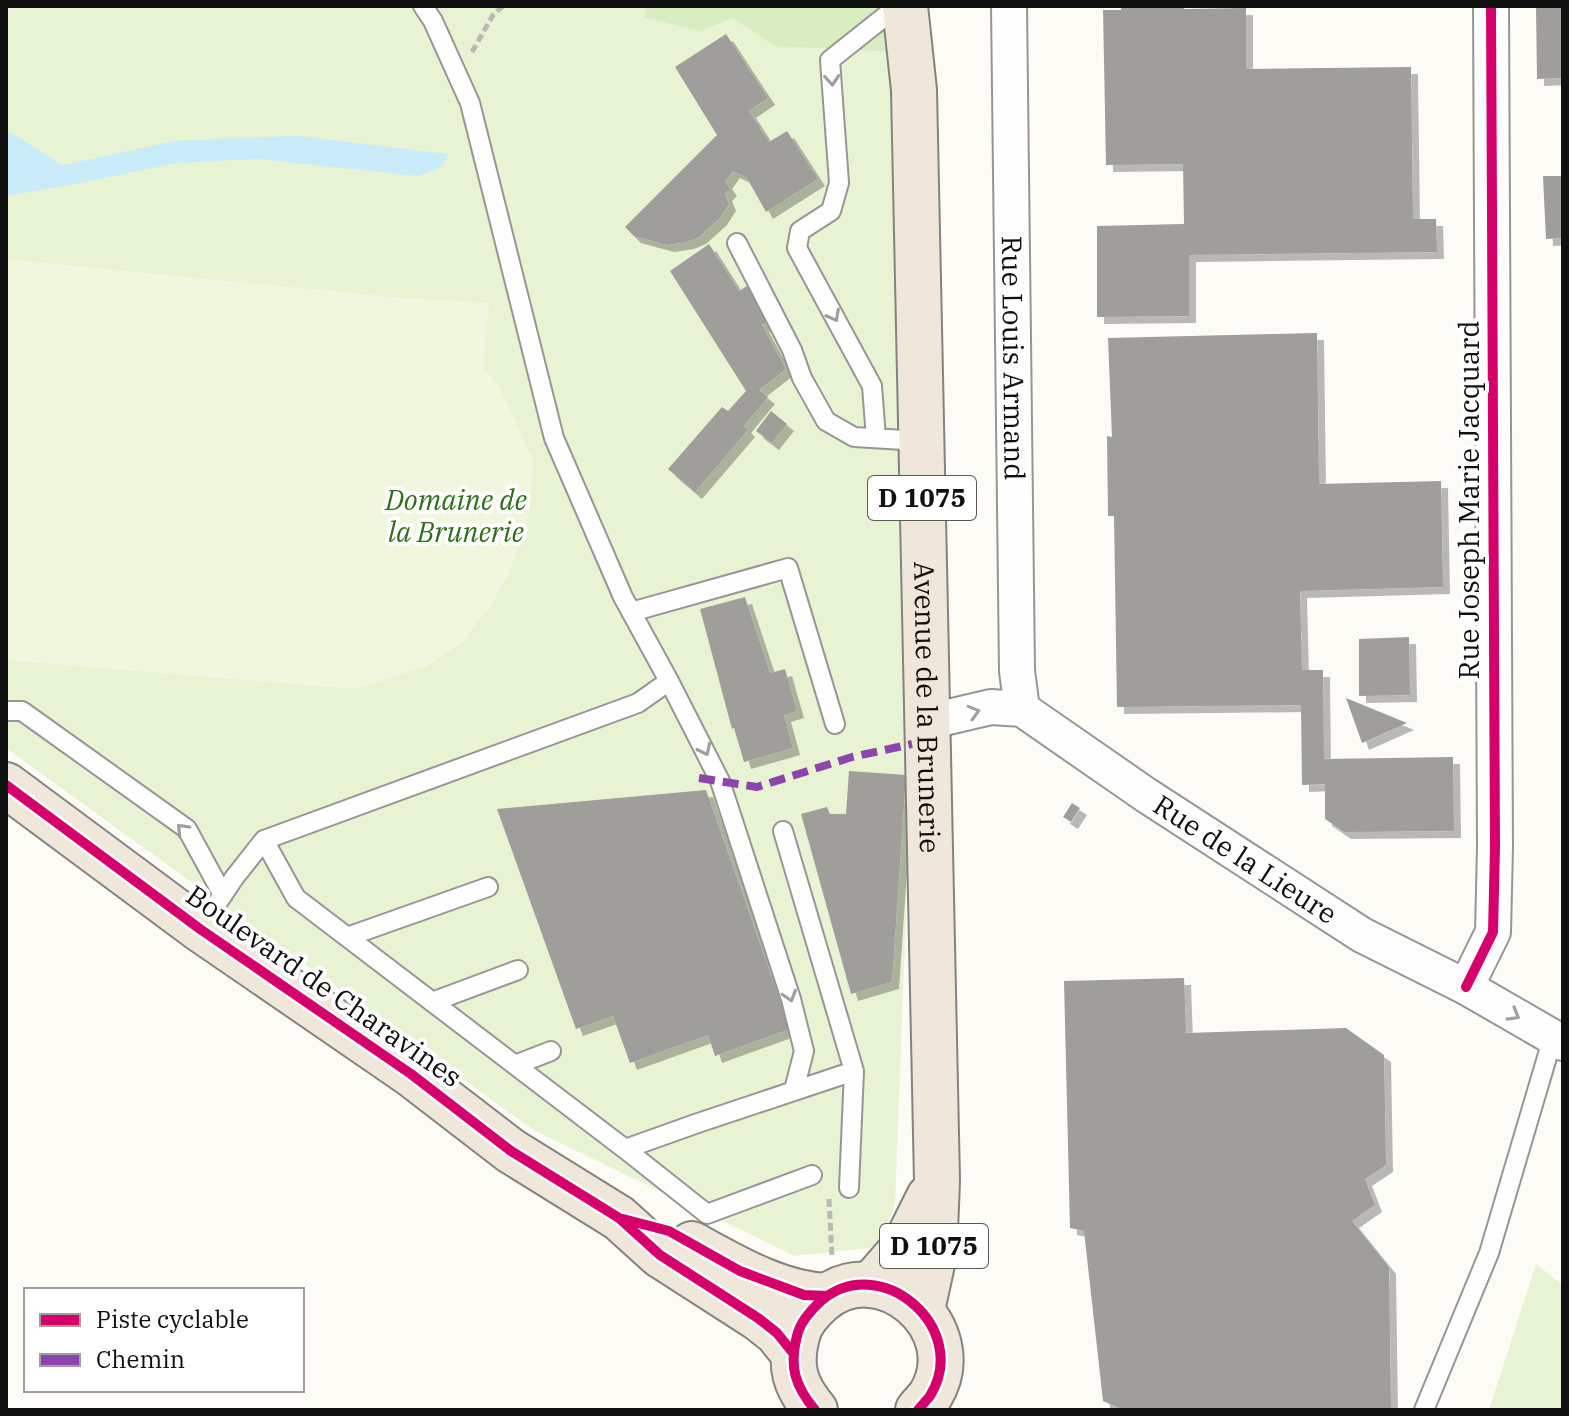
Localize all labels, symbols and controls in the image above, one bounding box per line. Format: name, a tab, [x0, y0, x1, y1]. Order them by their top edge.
one-way arrow	[823, 73, 840, 86]
street label: Rue Louis Armand	[994, 235, 1034, 481]
one-way arrow	[825, 308, 840, 323]
street label: Rue Joseph Marie Jacquard	[1450, 320, 1487, 680]
road number: D 1075	[868, 476, 976, 520]
park label: Domaine de la Brunerie	[384, 481, 527, 550]
street label: Avenue de la Brunerie	[906, 561, 949, 854]
one-way arrow	[966, 705, 980, 721]
one-way arrow	[695, 742, 711, 757]
street label: Rue de la Lieure	[1147, 786, 1344, 932]
one-way arrow	[177, 824, 192, 838]
street label: Boulevard de Charavines	[179, 876, 469, 1095]
one-way arrow	[781, 988, 797, 1002]
one-way arrow	[1505, 1005, 1520, 1021]
road number: D 1075	[880, 1224, 988, 1268]
legend	[24, 1288, 304, 1392]
text: Piste cyclable	[96, 1303, 249, 1335]
text: Chemin	[96, 1343, 185, 1375]

